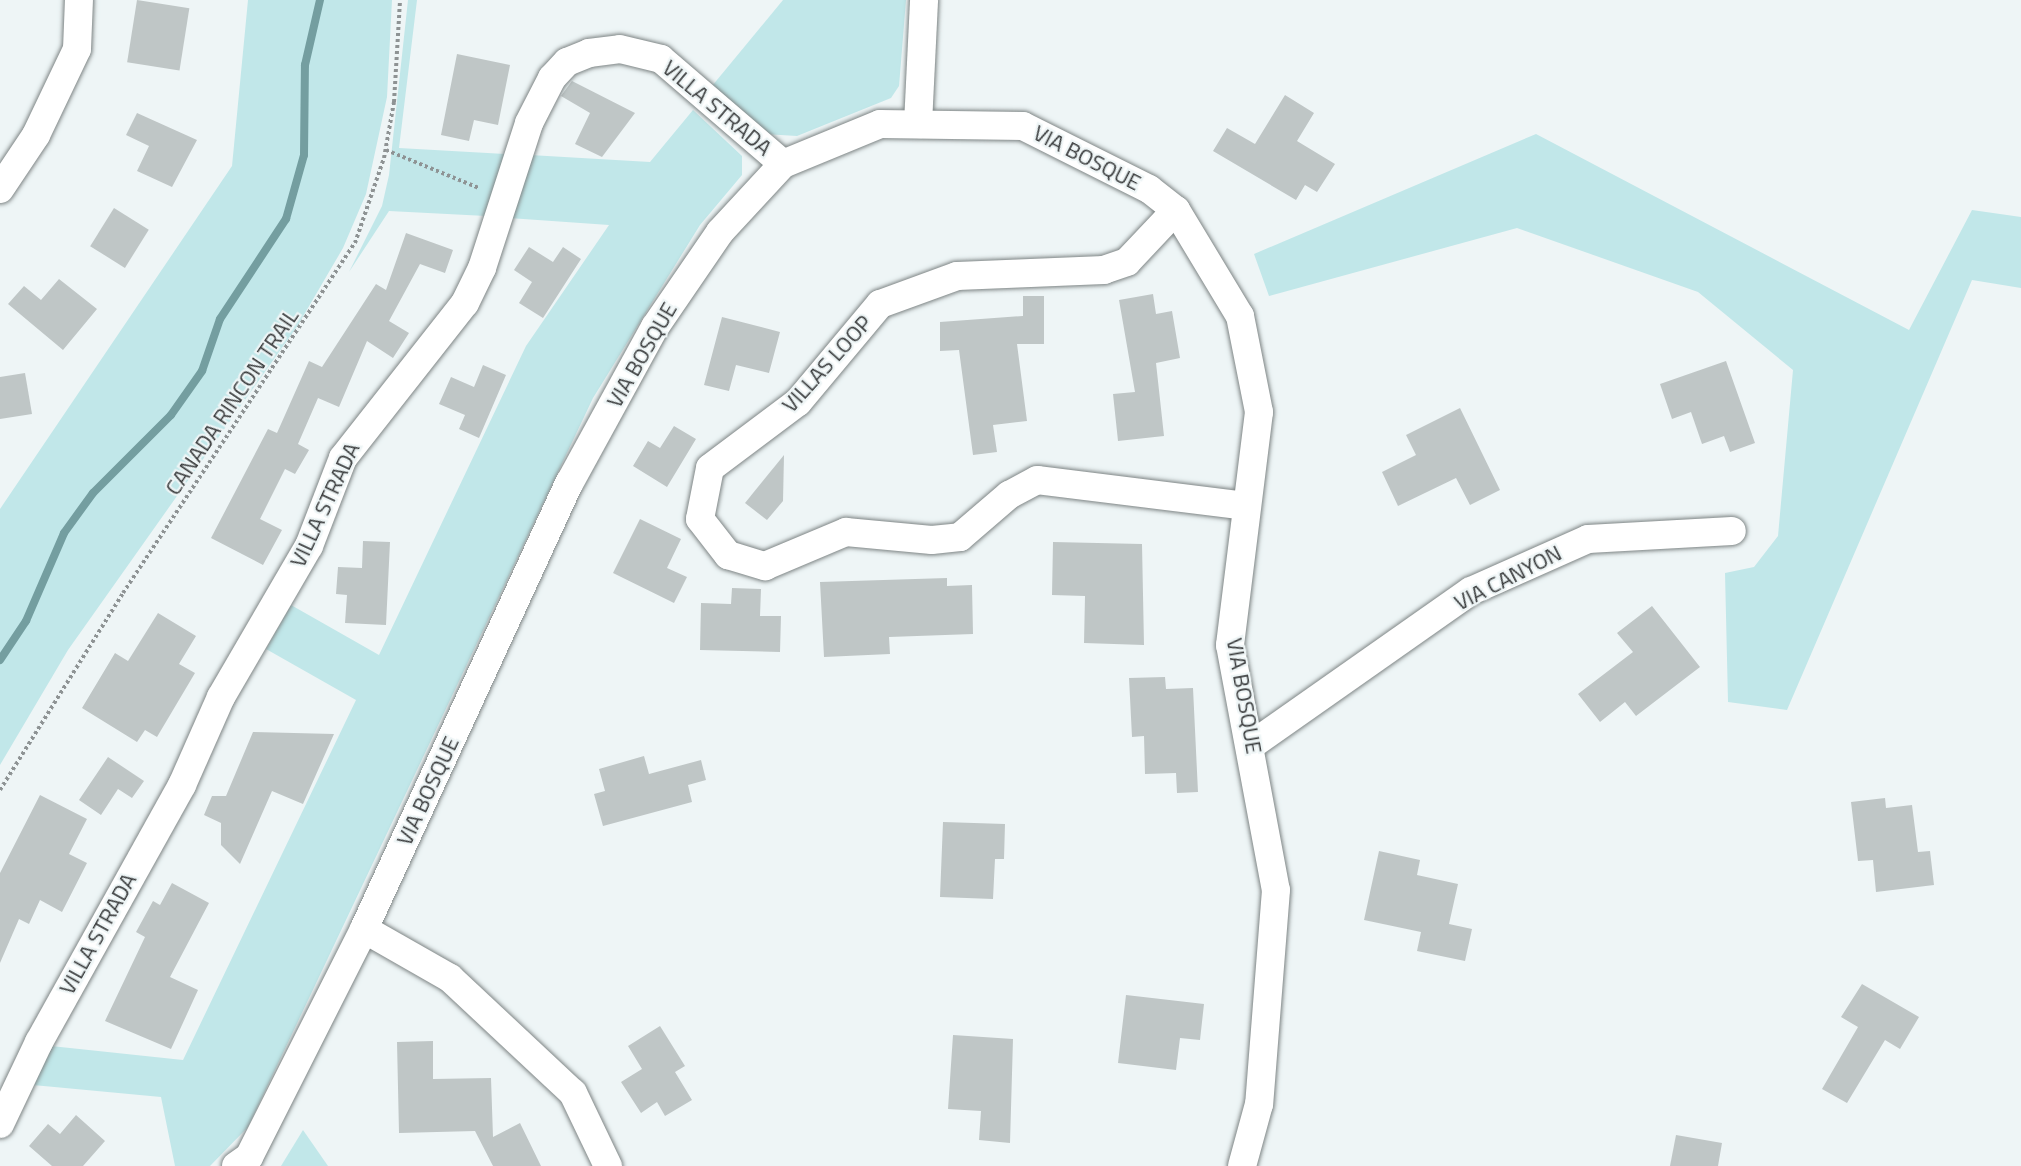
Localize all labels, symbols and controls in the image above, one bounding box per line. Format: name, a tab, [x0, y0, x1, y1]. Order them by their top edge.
street label: VILLA STRADA	[657, 55, 777, 161]
street label: VIA BOSQUE	[1029, 120, 1145, 196]
street label: VIA BOSQUE	[601, 298, 683, 412]
street label: CANADA RINCON TRAIL	[160, 304, 304, 500]
street label: VILLAS LOOP	[777, 310, 877, 418]
street label: VILLA STRADA	[285, 439, 365, 571]
street label: VIA CANYON	[1450, 540, 1566, 616]
street label: VIA BOSQUE	[1221, 636, 1267, 756]
street label: VIA BOSQUE	[391, 732, 465, 850]
street label: VILLA STRADA	[54, 869, 142, 999]

